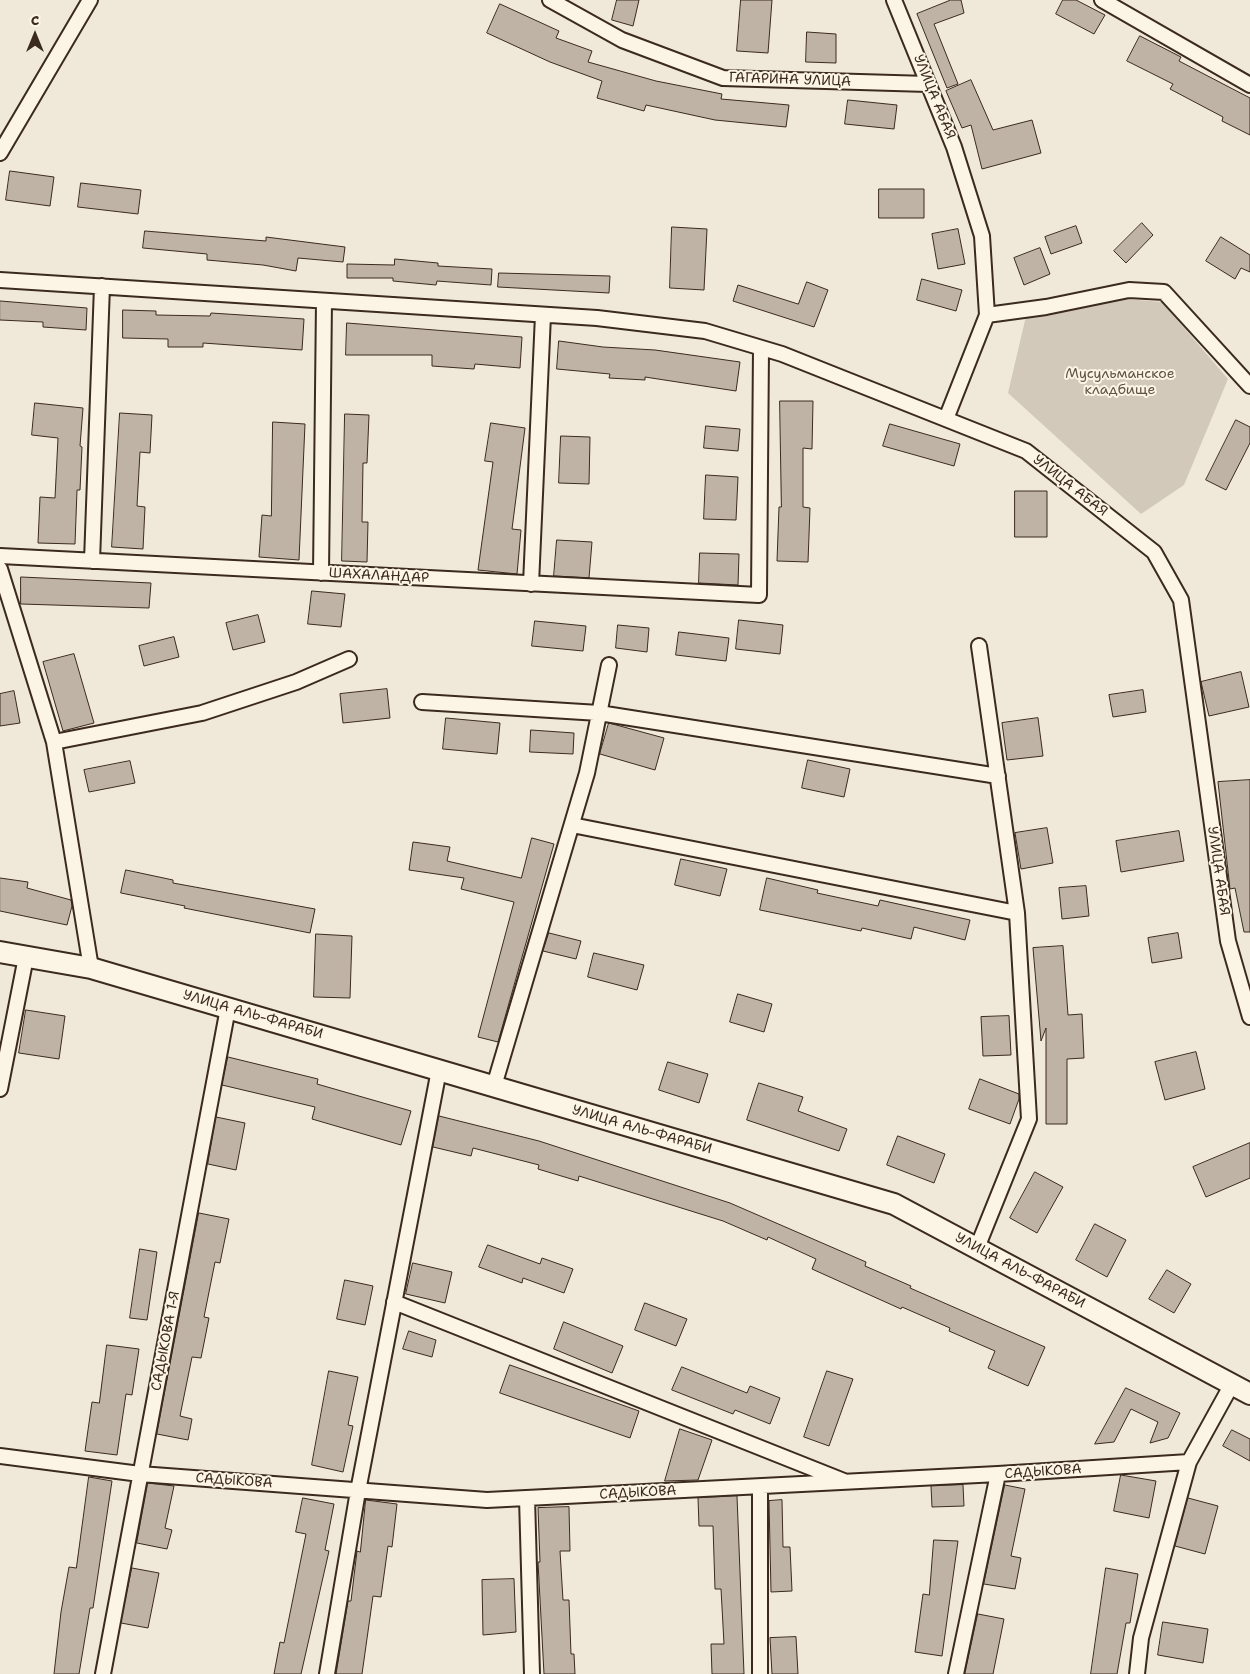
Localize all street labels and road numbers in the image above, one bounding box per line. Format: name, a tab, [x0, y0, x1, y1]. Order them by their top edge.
street label: УЛИЦА АБАЯ	[909, 52, 959, 142]
street label: ГАГАРИНА УЛИЦА	[729, 69, 851, 91]
street label: УЛИЦА АБАЯ	[1029, 452, 1111, 520]
street label: ШАХАЛАНДАР	[328, 565, 430, 587]
street label: УЛИЦА АБАЯ	[1203, 825, 1233, 917]
street label: УЛИЦА АЛЬ-ФАРАБИ	[181, 987, 325, 1043]
street label: УЛИЦА АЛЬ-ФАРАБИ	[570, 1102, 714, 1158]
street label: УЛИЦА АЛЬ-ФАРАБИ	[952, 1230, 1088, 1312]
street label: САДЫКОВА 1-Я	[148, 1290, 184, 1392]
street label: САДЫКОВА	[1004, 1461, 1082, 1483]
street label: САДЫКОВА	[195, 1470, 273, 1492]
street label: САДЫКОВА	[599, 1483, 677, 1503]

